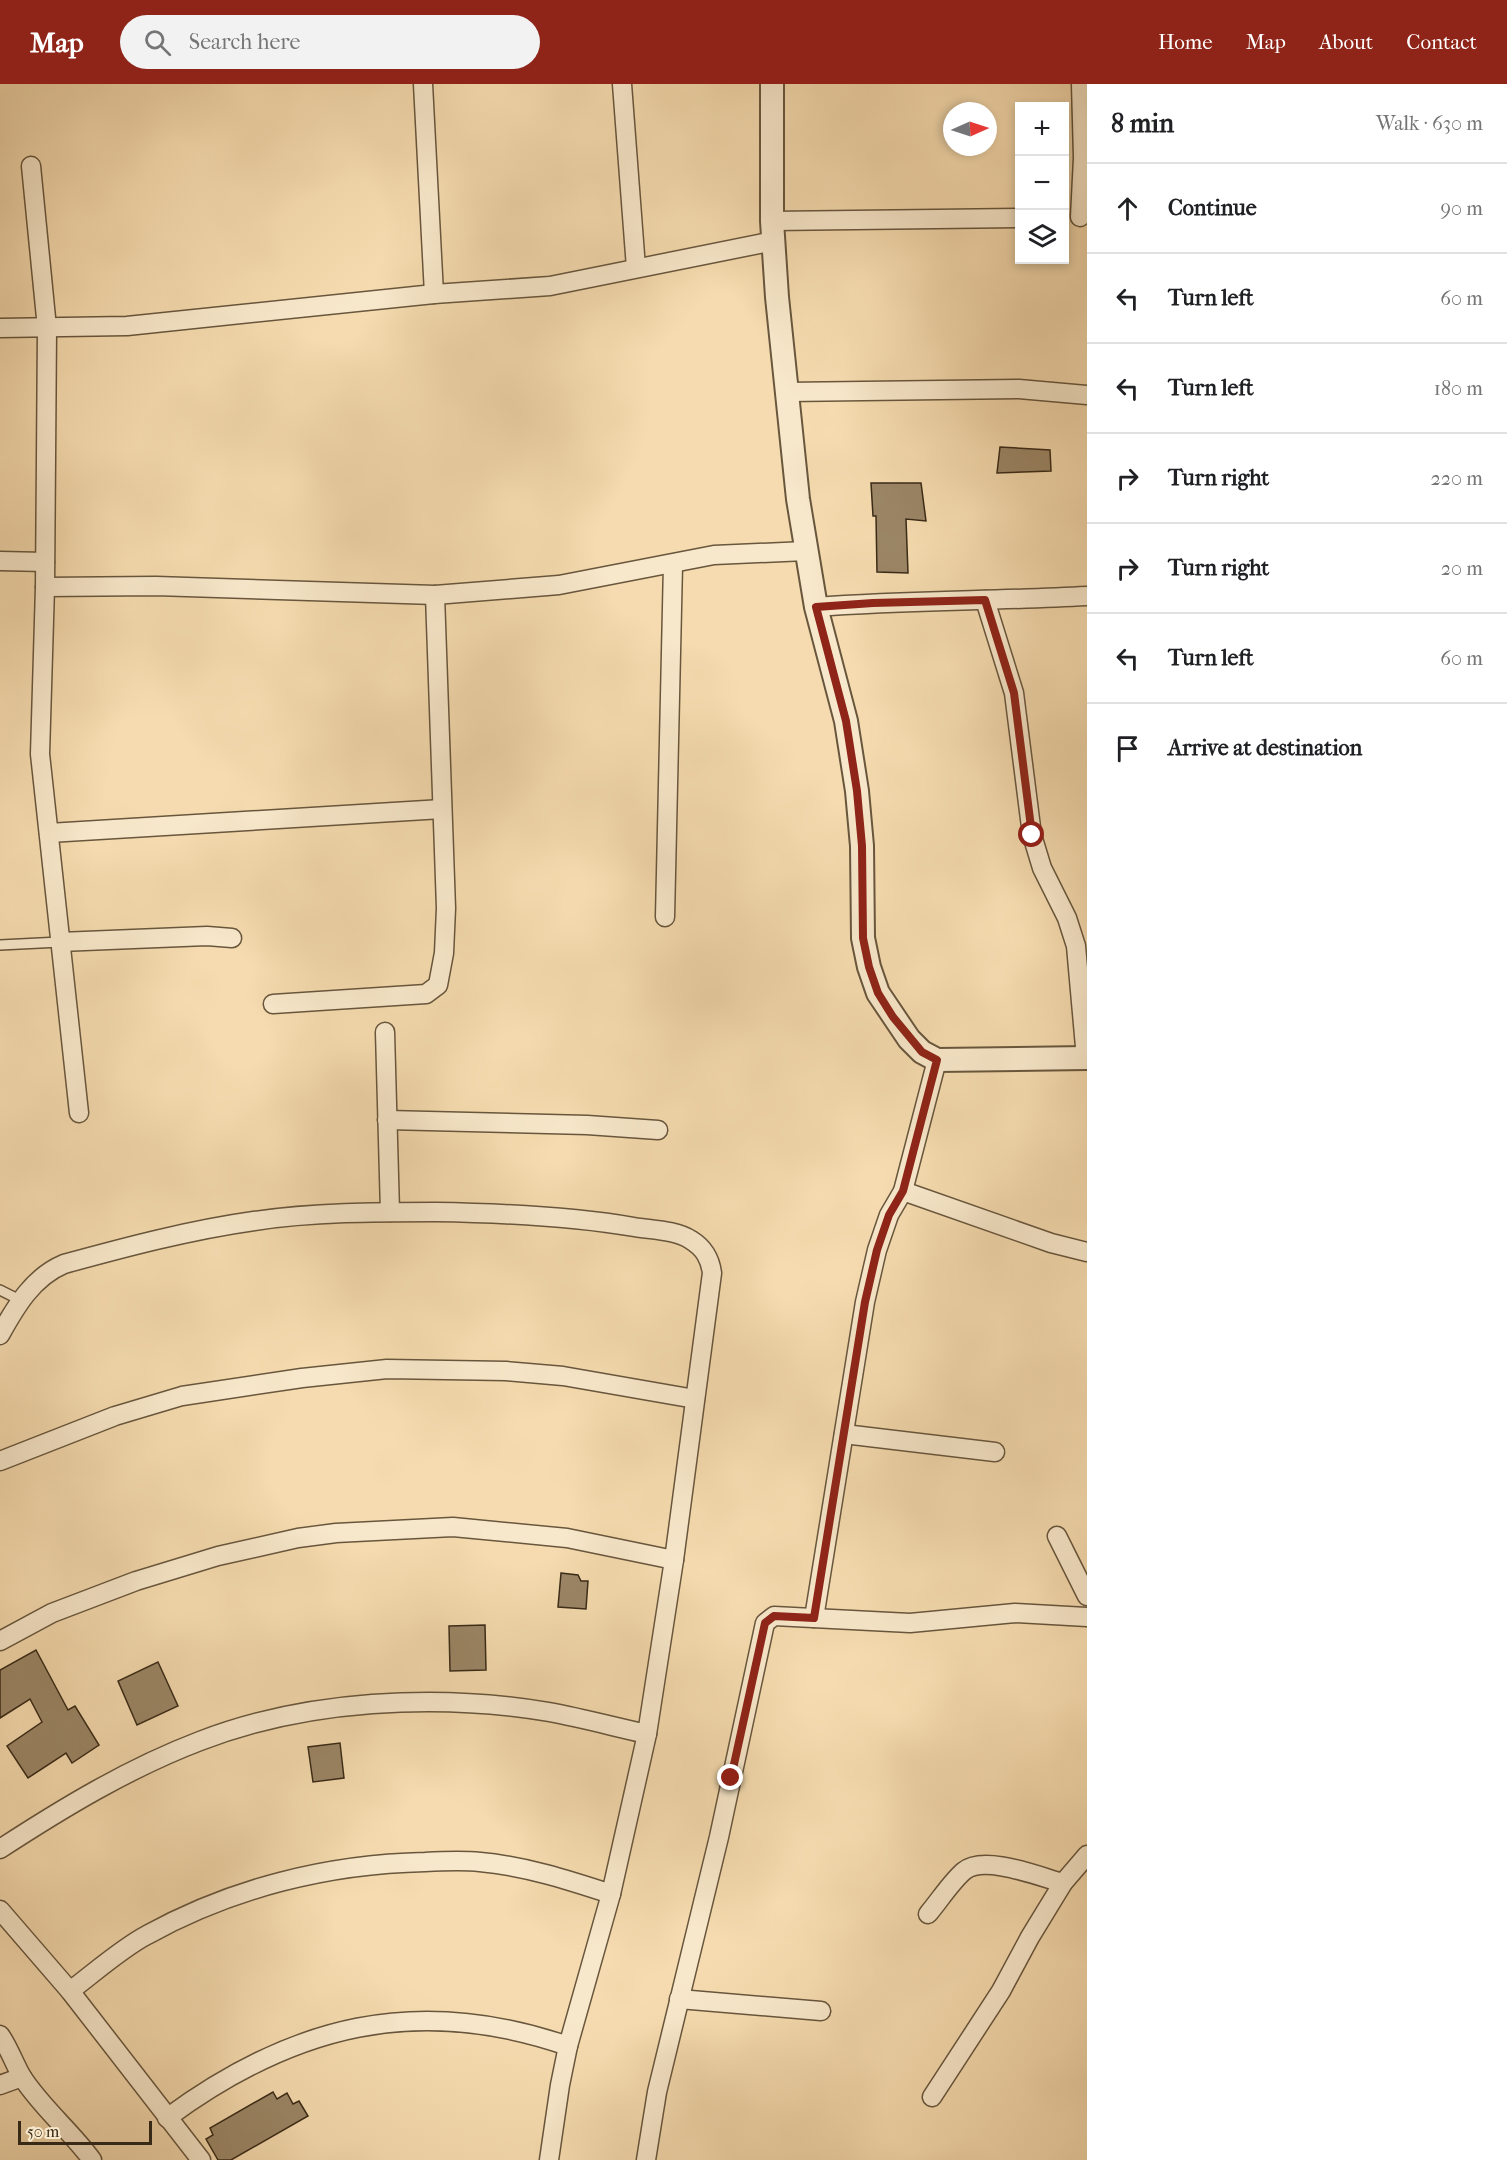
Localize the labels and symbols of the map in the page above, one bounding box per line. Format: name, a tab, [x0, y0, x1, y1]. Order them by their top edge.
north arrow	[943, 102, 997, 156]
route start	[1018, 821, 1044, 847]
route end	[717, 1764, 743, 1790]
scale bar	[18, 2118, 152, 2146]

